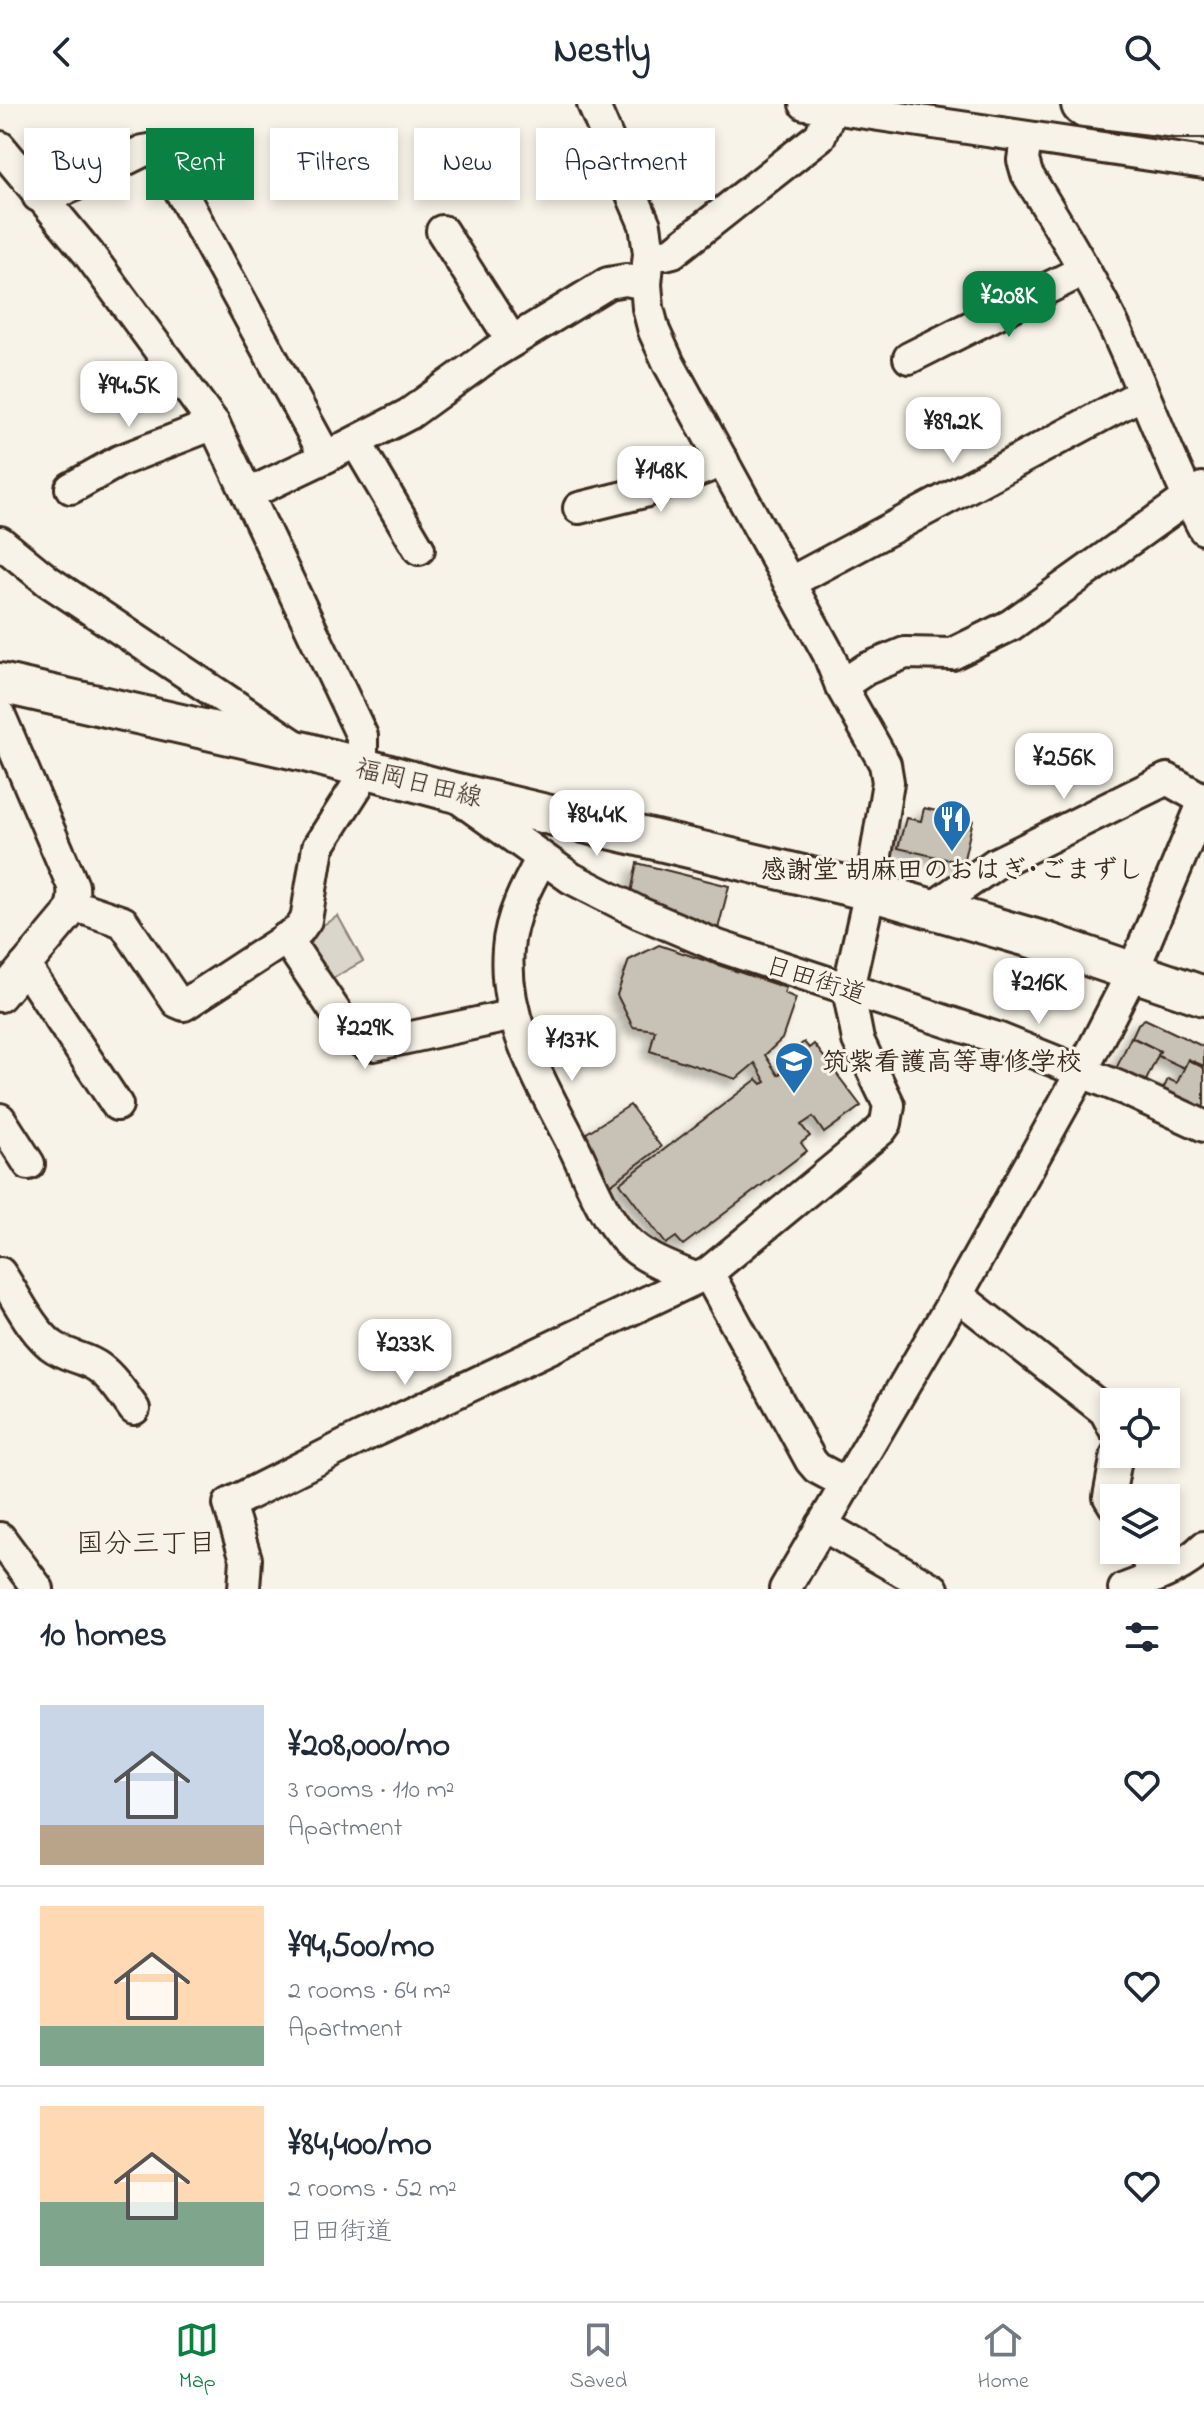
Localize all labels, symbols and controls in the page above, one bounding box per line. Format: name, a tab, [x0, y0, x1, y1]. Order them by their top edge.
text: Nestly	[554, 26, 650, 79]
icon: back	[40, 30, 84, 74]
icon: search	[1120, 30, 1164, 74]
chip: Buy	[24, 128, 130, 200]
chip: Rent	[146, 128, 254, 200]
chip: Filters	[270, 128, 398, 200]
chip: New	[414, 128, 520, 200]
chip: Apartment	[536, 128, 715, 200]
pin: ¥208K	[953, 271, 1065, 339]
text: ¥208K	[981, 278, 1037, 316]
pin: ¥94.5K	[64, 361, 194, 429]
text: ¥94.5K	[98, 368, 160, 406]
pin: ¥89.2K	[888, 397, 1018, 465]
text: ¥89.2K	[924, 404, 982, 442]
pin: ¥148K	[605, 446, 717, 514]
text: ¥148K	[635, 453, 687, 491]
pin: ¥256K	[1008, 733, 1120, 801]
text: ¥256K	[1033, 740, 1095, 778]
street label: 福岡日田線	[351, 751, 486, 819]
pin: ¥84.4K	[532, 790, 662, 858]
text: ¥84.4K	[567, 797, 627, 835]
restaurant icon: 感謝堂 胡麻田のおはぎ･ごまずし	[931, 798, 973, 853]
place label: 感謝堂 胡麻田のおはぎ･ごまずし	[761, 853, 1143, 891]
street label: 日田街道	[760, 948, 870, 1016]
pin: ¥216K	[983, 958, 1095, 1026]
text: ¥216K	[1011, 965, 1067, 1003]
pin: ¥229K	[309, 1003, 421, 1071]
text: ¥229K	[337, 1010, 393, 1048]
pin: ¥137K	[516, 1015, 628, 1083]
text: ¥137K	[546, 1022, 598, 1060]
school or university icon: 筑紫看護高等専修学校	[773, 1040, 815, 1095]
place label: 筑紫看護高等専修学校	[822, 1045, 1082, 1083]
pin: ¥233K	[349, 1319, 461, 1387]
text: ¥233K	[376, 1326, 434, 1364]
map controls	[1100, 1388, 1180, 1564]
button: locate	[1100, 1388, 1180, 1468]
button: layers	[1100, 1484, 1180, 1564]
district label: 国分三丁目	[76, 1525, 216, 1566]
text: 10 homes	[40, 1612, 167, 1662]
icon: filters	[1120, 1615, 1164, 1659]
text: ¥208,000/mo	[288, 1722, 450, 1772]
icon: home	[104, 1737, 200, 1833]
icon: heart	[1120, 1763, 1164, 1807]
text: 3 rooms · 110 m²	[288, 1772, 454, 1810]
text: Apartment	[288, 1810, 402, 1848]
text: ¥94,500/mo	[288, 1923, 435, 1973]
icon: home	[104, 1938, 200, 2034]
icon: heart	[1120, 1964, 1164, 2008]
text: 2 rooms · 64 m²	[288, 1973, 451, 2011]
text: Apartment	[288, 2011, 402, 2049]
text: ¥84,400/mo	[288, 2121, 432, 2171]
icon: home	[104, 2138, 200, 2234]
icon: heart	[1120, 2164, 1164, 2208]
text: 2 rooms · 52 m²	[288, 2171, 457, 2209]
text: 日田街道	[288, 2214, 392, 2252]
tab: Map	[175, 2318, 219, 2398]
tab: Saved	[570, 2318, 627, 2398]
tab: Home	[978, 2318, 1029, 2398]

